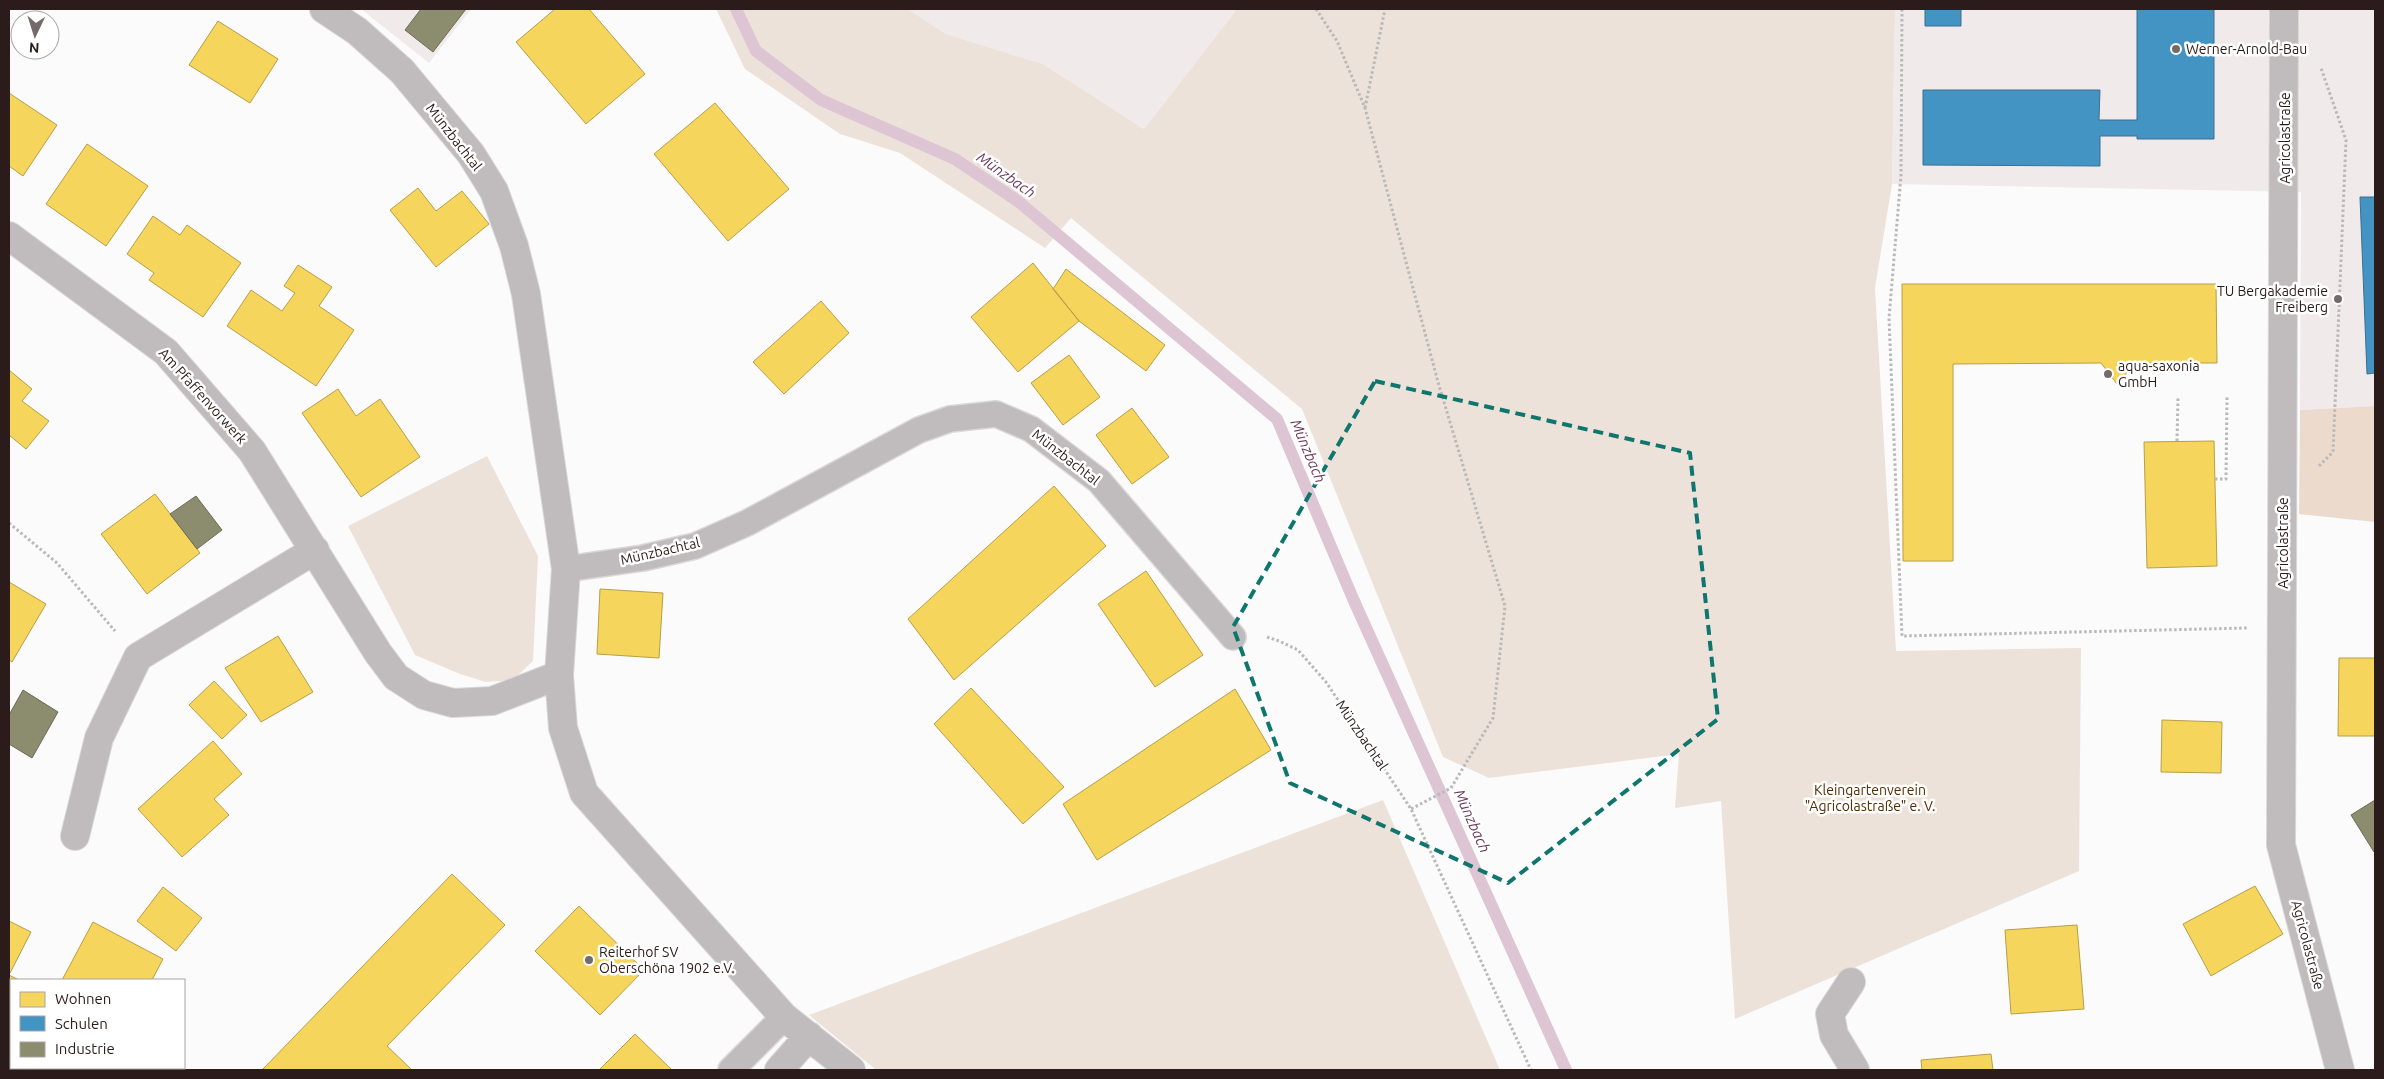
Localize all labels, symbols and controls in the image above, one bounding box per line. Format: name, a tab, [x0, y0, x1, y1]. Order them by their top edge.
north arrow	[10, 10, 60, 60]
text: N	[28, 40, 40, 56]
place label: Werner-Arnold-Bau	[2186, 41, 2307, 57]
marker: Werner-Arnold-Bau	[2170, 43, 2182, 55]
street label: Agricolastraße	[2277, 92, 2293, 184]
street label: Münzbachtal	[423, 100, 485, 174]
water label: Münzbach	[974, 148, 1039, 201]
place label: TU Bergakademie Freiberg	[2217, 283, 2328, 315]
marker: TU Bergakademie Freiberg	[2332, 293, 2344, 305]
street label: Am Pfaffenvorwerk	[156, 345, 250, 447]
place label: aqua-saxonia GmbH	[2118, 358, 2200, 390]
marker: aqua-saxonia GmbH	[2102, 368, 2114, 380]
water label: Münzbach	[1287, 416, 1329, 485]
street label: Münzbachtal	[1029, 426, 1103, 488]
street label: Agricolastraße	[2275, 497, 2291, 589]
street label: Münzbachtal	[619, 534, 701, 568]
street label: Münzbachtal	[1333, 697, 1391, 773]
park label: Kleingartenverein "Agricolastraße" e. V.	[1805, 782, 1935, 814]
water label: Münzbach	[1451, 787, 1494, 855]
street label: Agricolastraße	[2288, 899, 2328, 991]
place label: Reiterhof SV Oberschöna 1902 e.V.	[599, 944, 735, 976]
marker: Reiterhof SV Oberschöna 1902 e.V.	[583, 954, 595, 966]
legend	[10, 979, 185, 1069]
text: Wohnen	[55, 990, 111, 1007]
text: Schulen	[55, 1015, 108, 1032]
text: Industrie	[55, 1040, 115, 1057]

